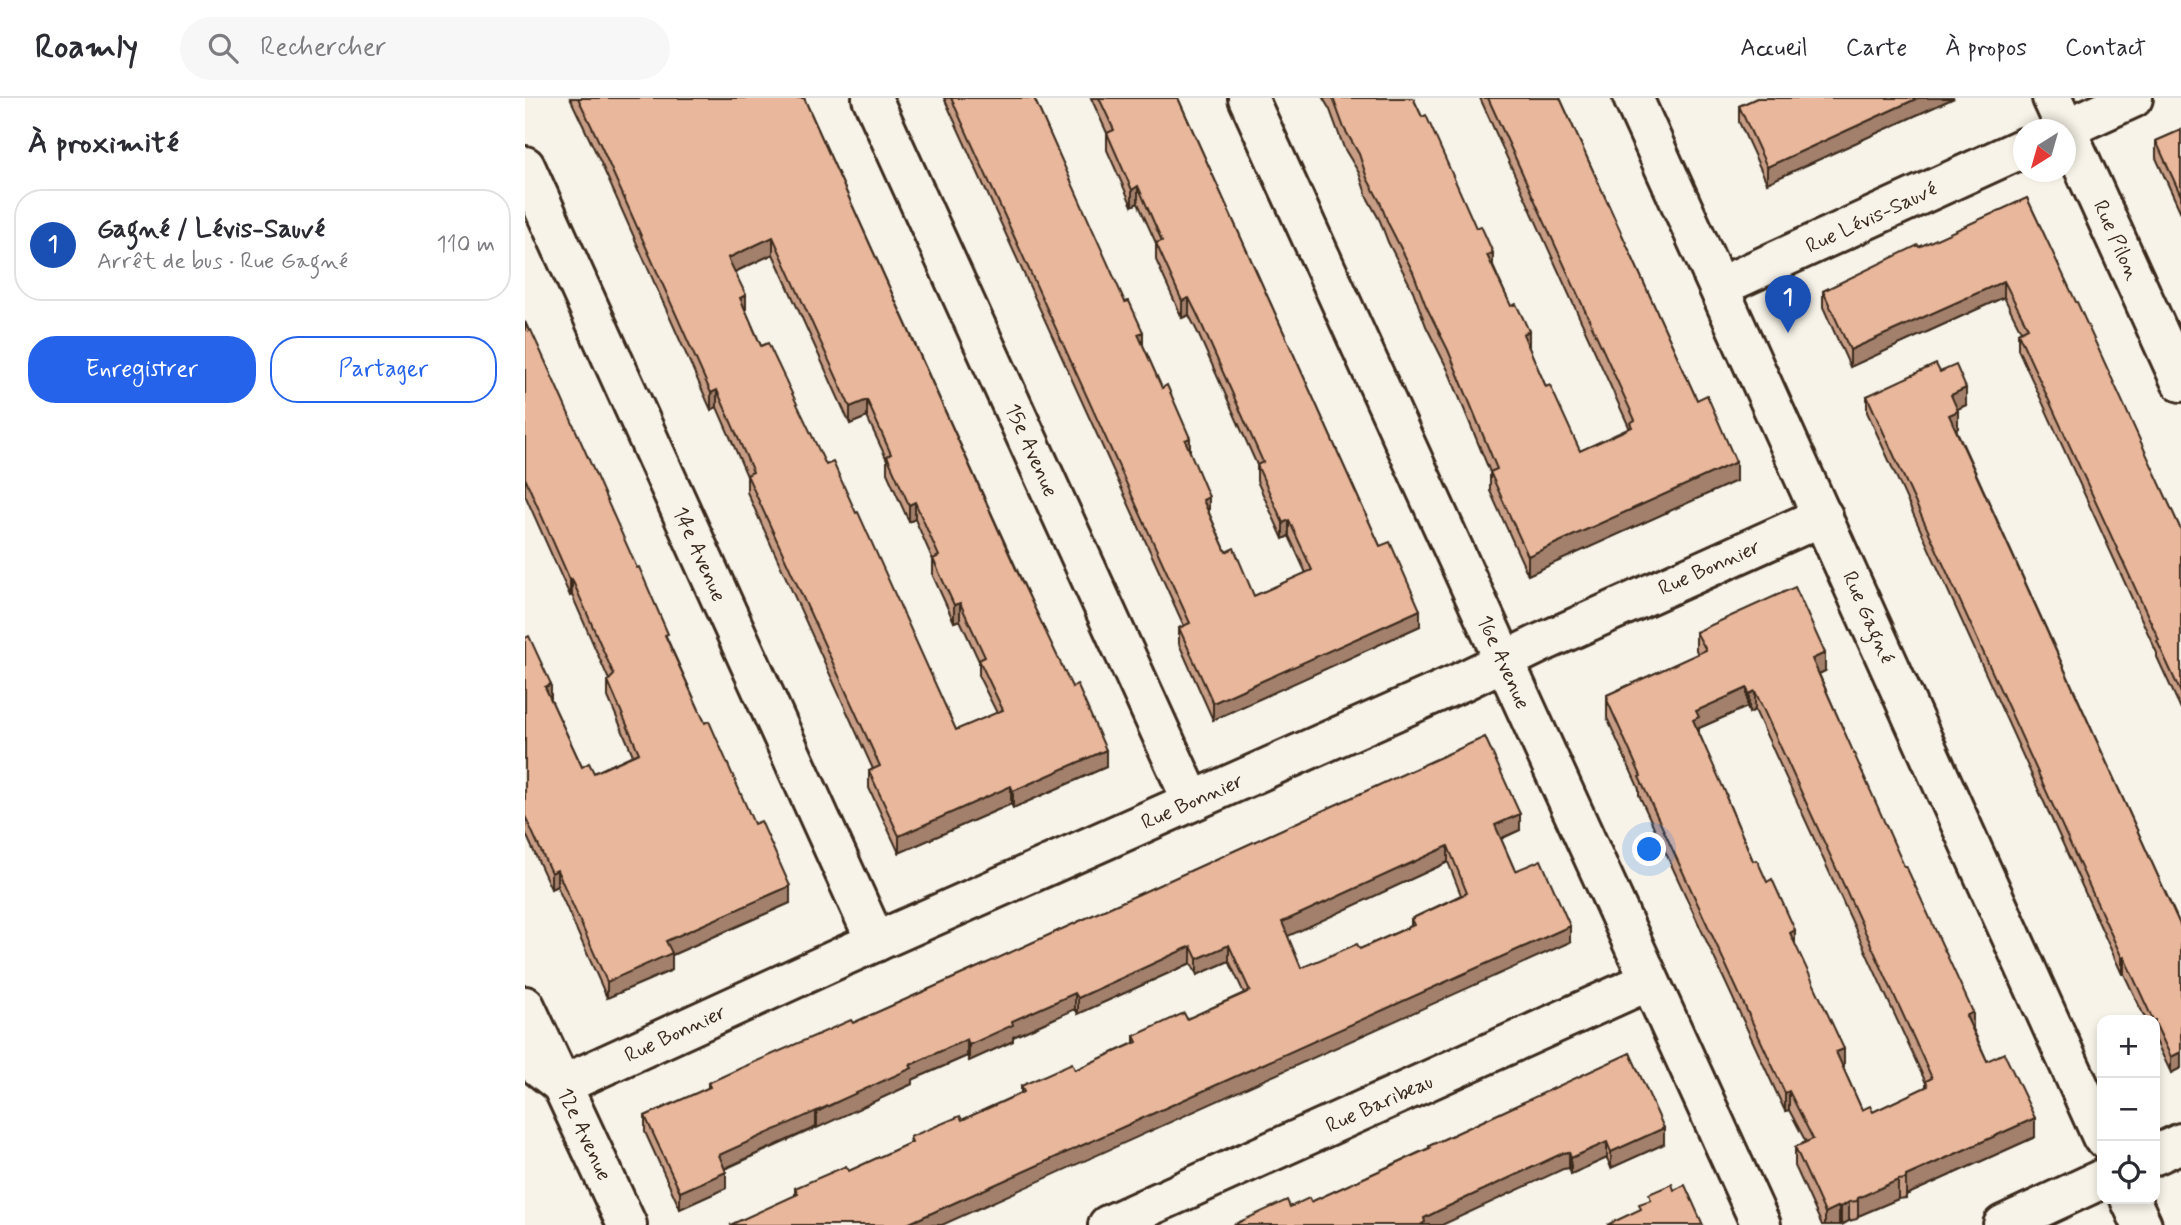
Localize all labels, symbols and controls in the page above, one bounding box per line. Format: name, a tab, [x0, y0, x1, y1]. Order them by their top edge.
search box	[180, 17, 670, 80]
text: Roamly	[35, 26, 138, 70]
icon: search	[204, 29, 242, 67]
text: Rechercher	[260, 31, 387, 65]
text: Accueil	[1740, 33, 1808, 64]
text: Carte	[1846, 33, 1907, 64]
text: À propos	[1945, 33, 2027, 64]
text: Contact	[2065, 33, 2146, 64]
north arrow	[2013, 119, 2076, 182]
text: À proximité	[28, 124, 179, 163]
street label: Rue Lévis-Sauvé	[1801, 175, 1942, 261]
street label: Rue Pilon	[2086, 196, 2146, 285]
text: Gagné / Lévis-Sauvé	[97, 213, 325, 247]
text: 1	[48, 230, 58, 260]
text: 110 m	[436, 230, 495, 260]
text: Arrêt de bus · Rue Gagné	[97, 247, 348, 277]
pin: 1	[1765, 275, 1811, 333]
button: Enregistrer	[28, 336, 256, 403]
button: Partager	[270, 336, 497, 403]
street label: 15e Avenue	[998, 399, 1064, 502]
street label: 14e Avenue	[666, 502, 732, 606]
street label: Rue Bonnier	[1654, 533, 1765, 603]
street label: Rue Gagné	[1833, 567, 1901, 669]
street label: 16e Avenue	[1470, 611, 1536, 714]
street label: Rue Bonnier	[1137, 767, 1248, 837]
your location	[1632, 832, 1666, 866]
street label: Rue Bonnier	[620, 998, 731, 1070]
map controls	[2097, 1015, 2160, 1204]
button: +	[2097, 1015, 2160, 1078]
street label: Rue Baribeau	[1321, 1068, 1437, 1140]
button: −	[2097, 1078, 2160, 1141]
street label: 12e Avenue	[550, 1083, 618, 1186]
button: locate	[2097, 1141, 2160, 1204]

